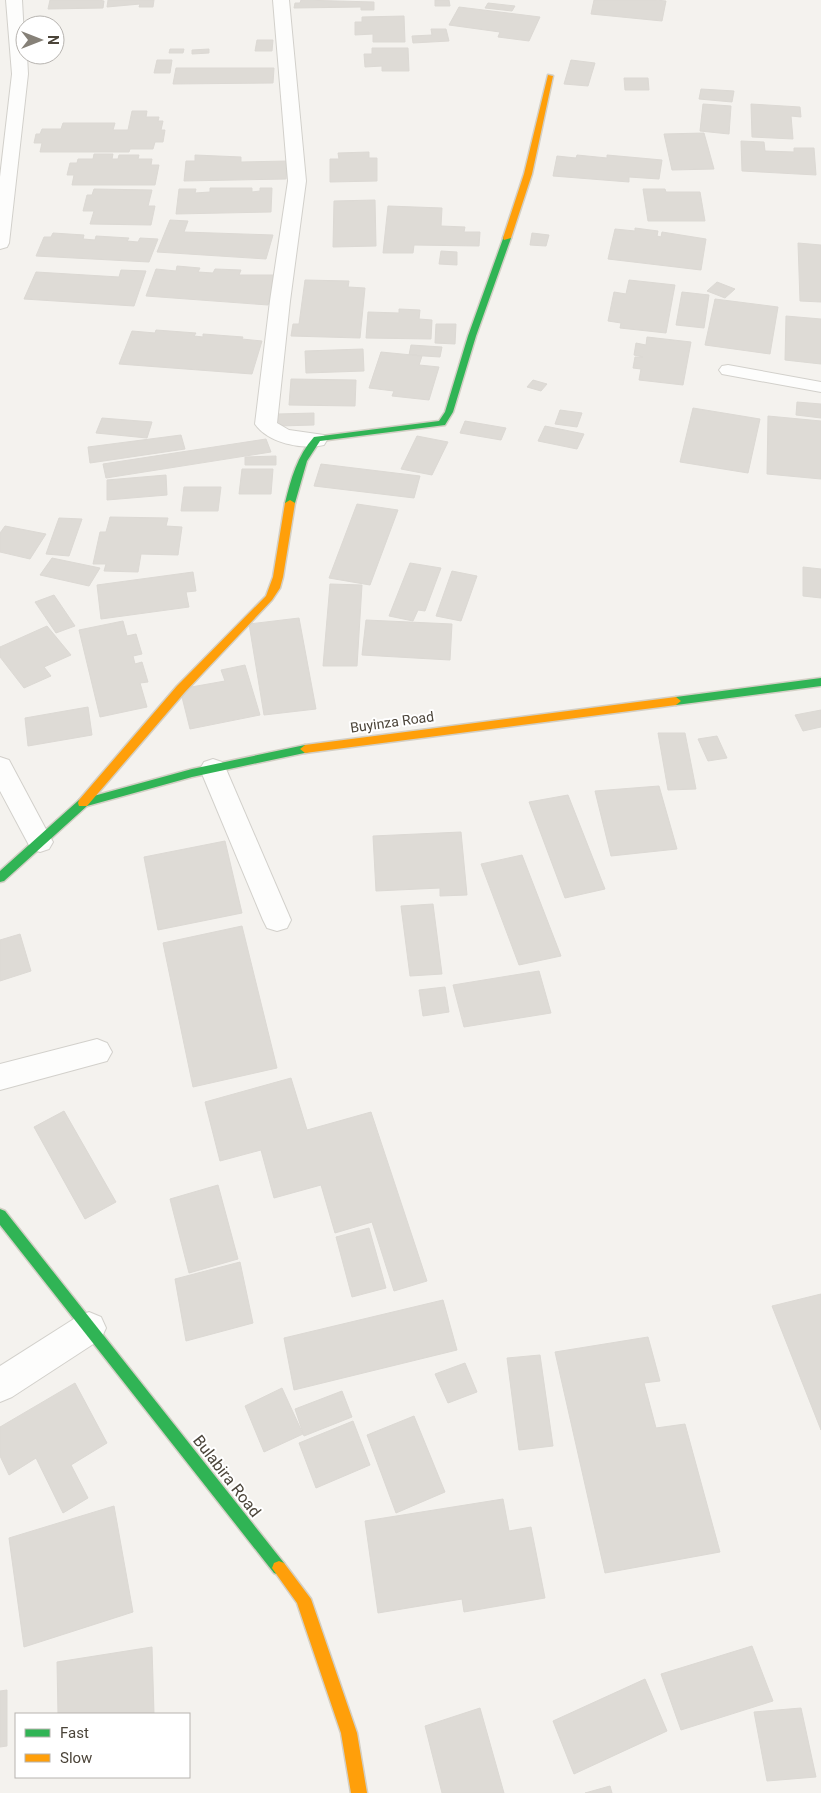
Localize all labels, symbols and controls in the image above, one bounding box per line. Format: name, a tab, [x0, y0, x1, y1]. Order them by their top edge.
north arrow	[15, 15, 65, 65]
text: N	[45, 35, 61, 45]
street label: Buyinza Road	[349, 708, 435, 736]
street label: Bulabira Road	[189, 1431, 265, 1521]
legend	[15, 1713, 190, 1778]
text: Fast	[60, 1724, 89, 1742]
text: Slow	[60, 1749, 92, 1767]

